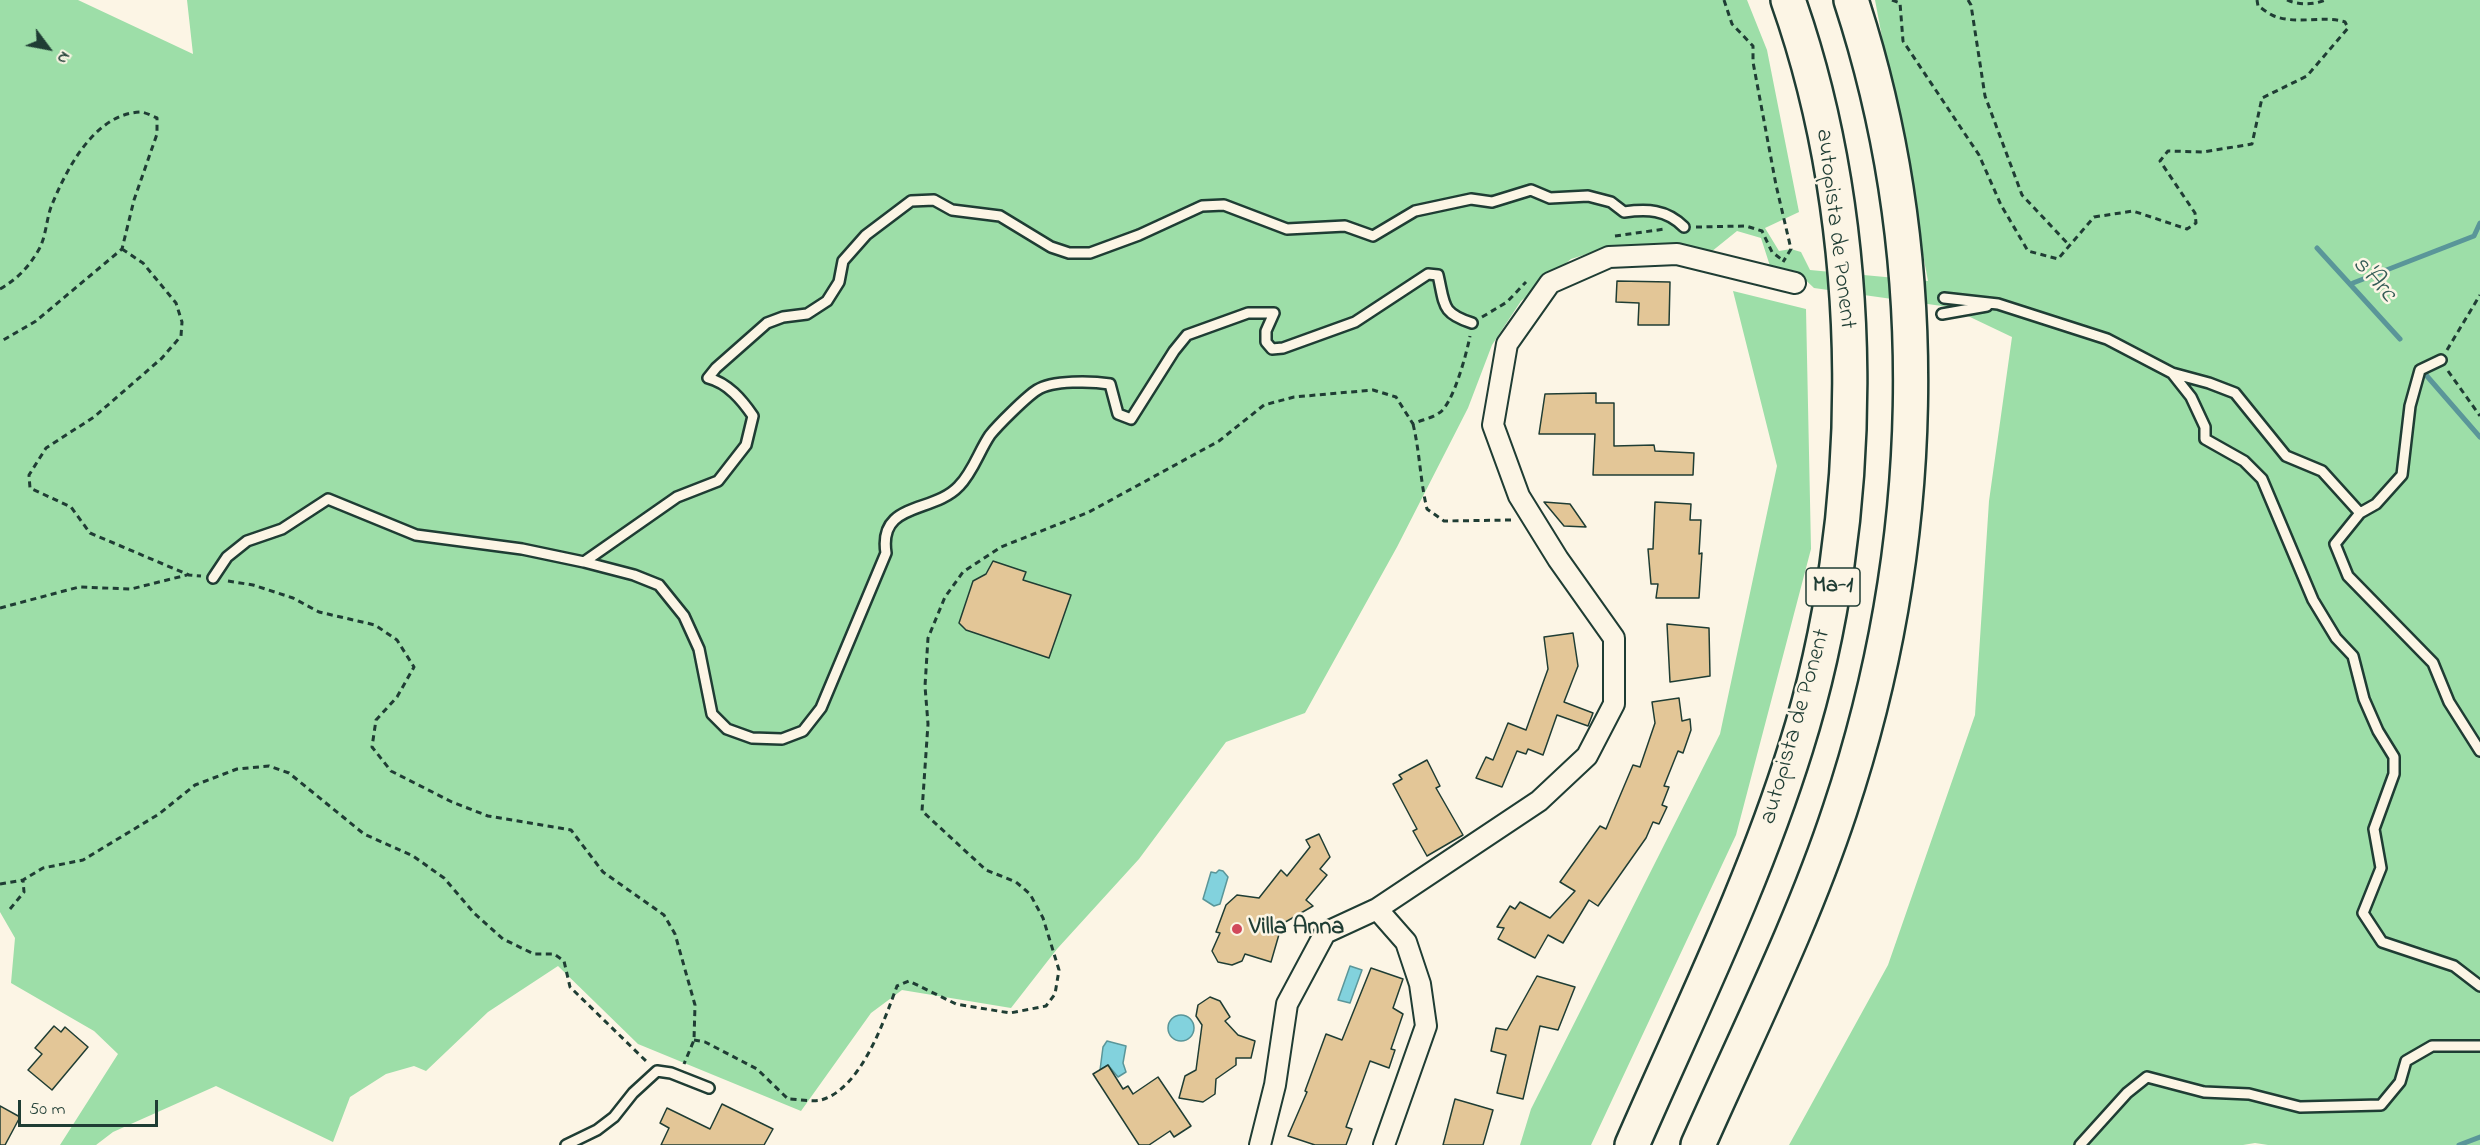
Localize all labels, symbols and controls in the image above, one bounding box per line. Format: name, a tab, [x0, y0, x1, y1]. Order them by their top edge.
north arrow	[18, 18, 78, 78]
text: N	[50, 47, 76, 68]
street label: autopista de Ponent	[1807, 127, 1861, 331]
water label: s'Arc	[2344, 250, 2402, 310]
road number: Ma-1	[1806, 568, 1860, 606]
street label: autopista de Ponent	[1755, 626, 1839, 828]
place label: Villa Anna	[1249, 915, 1344, 943]
marker: Villa Anna	[1230, 922, 1244, 936]
scale bar	[21, 1088, 160, 1126]
text: 50 m	[29, 1097, 66, 1123]

